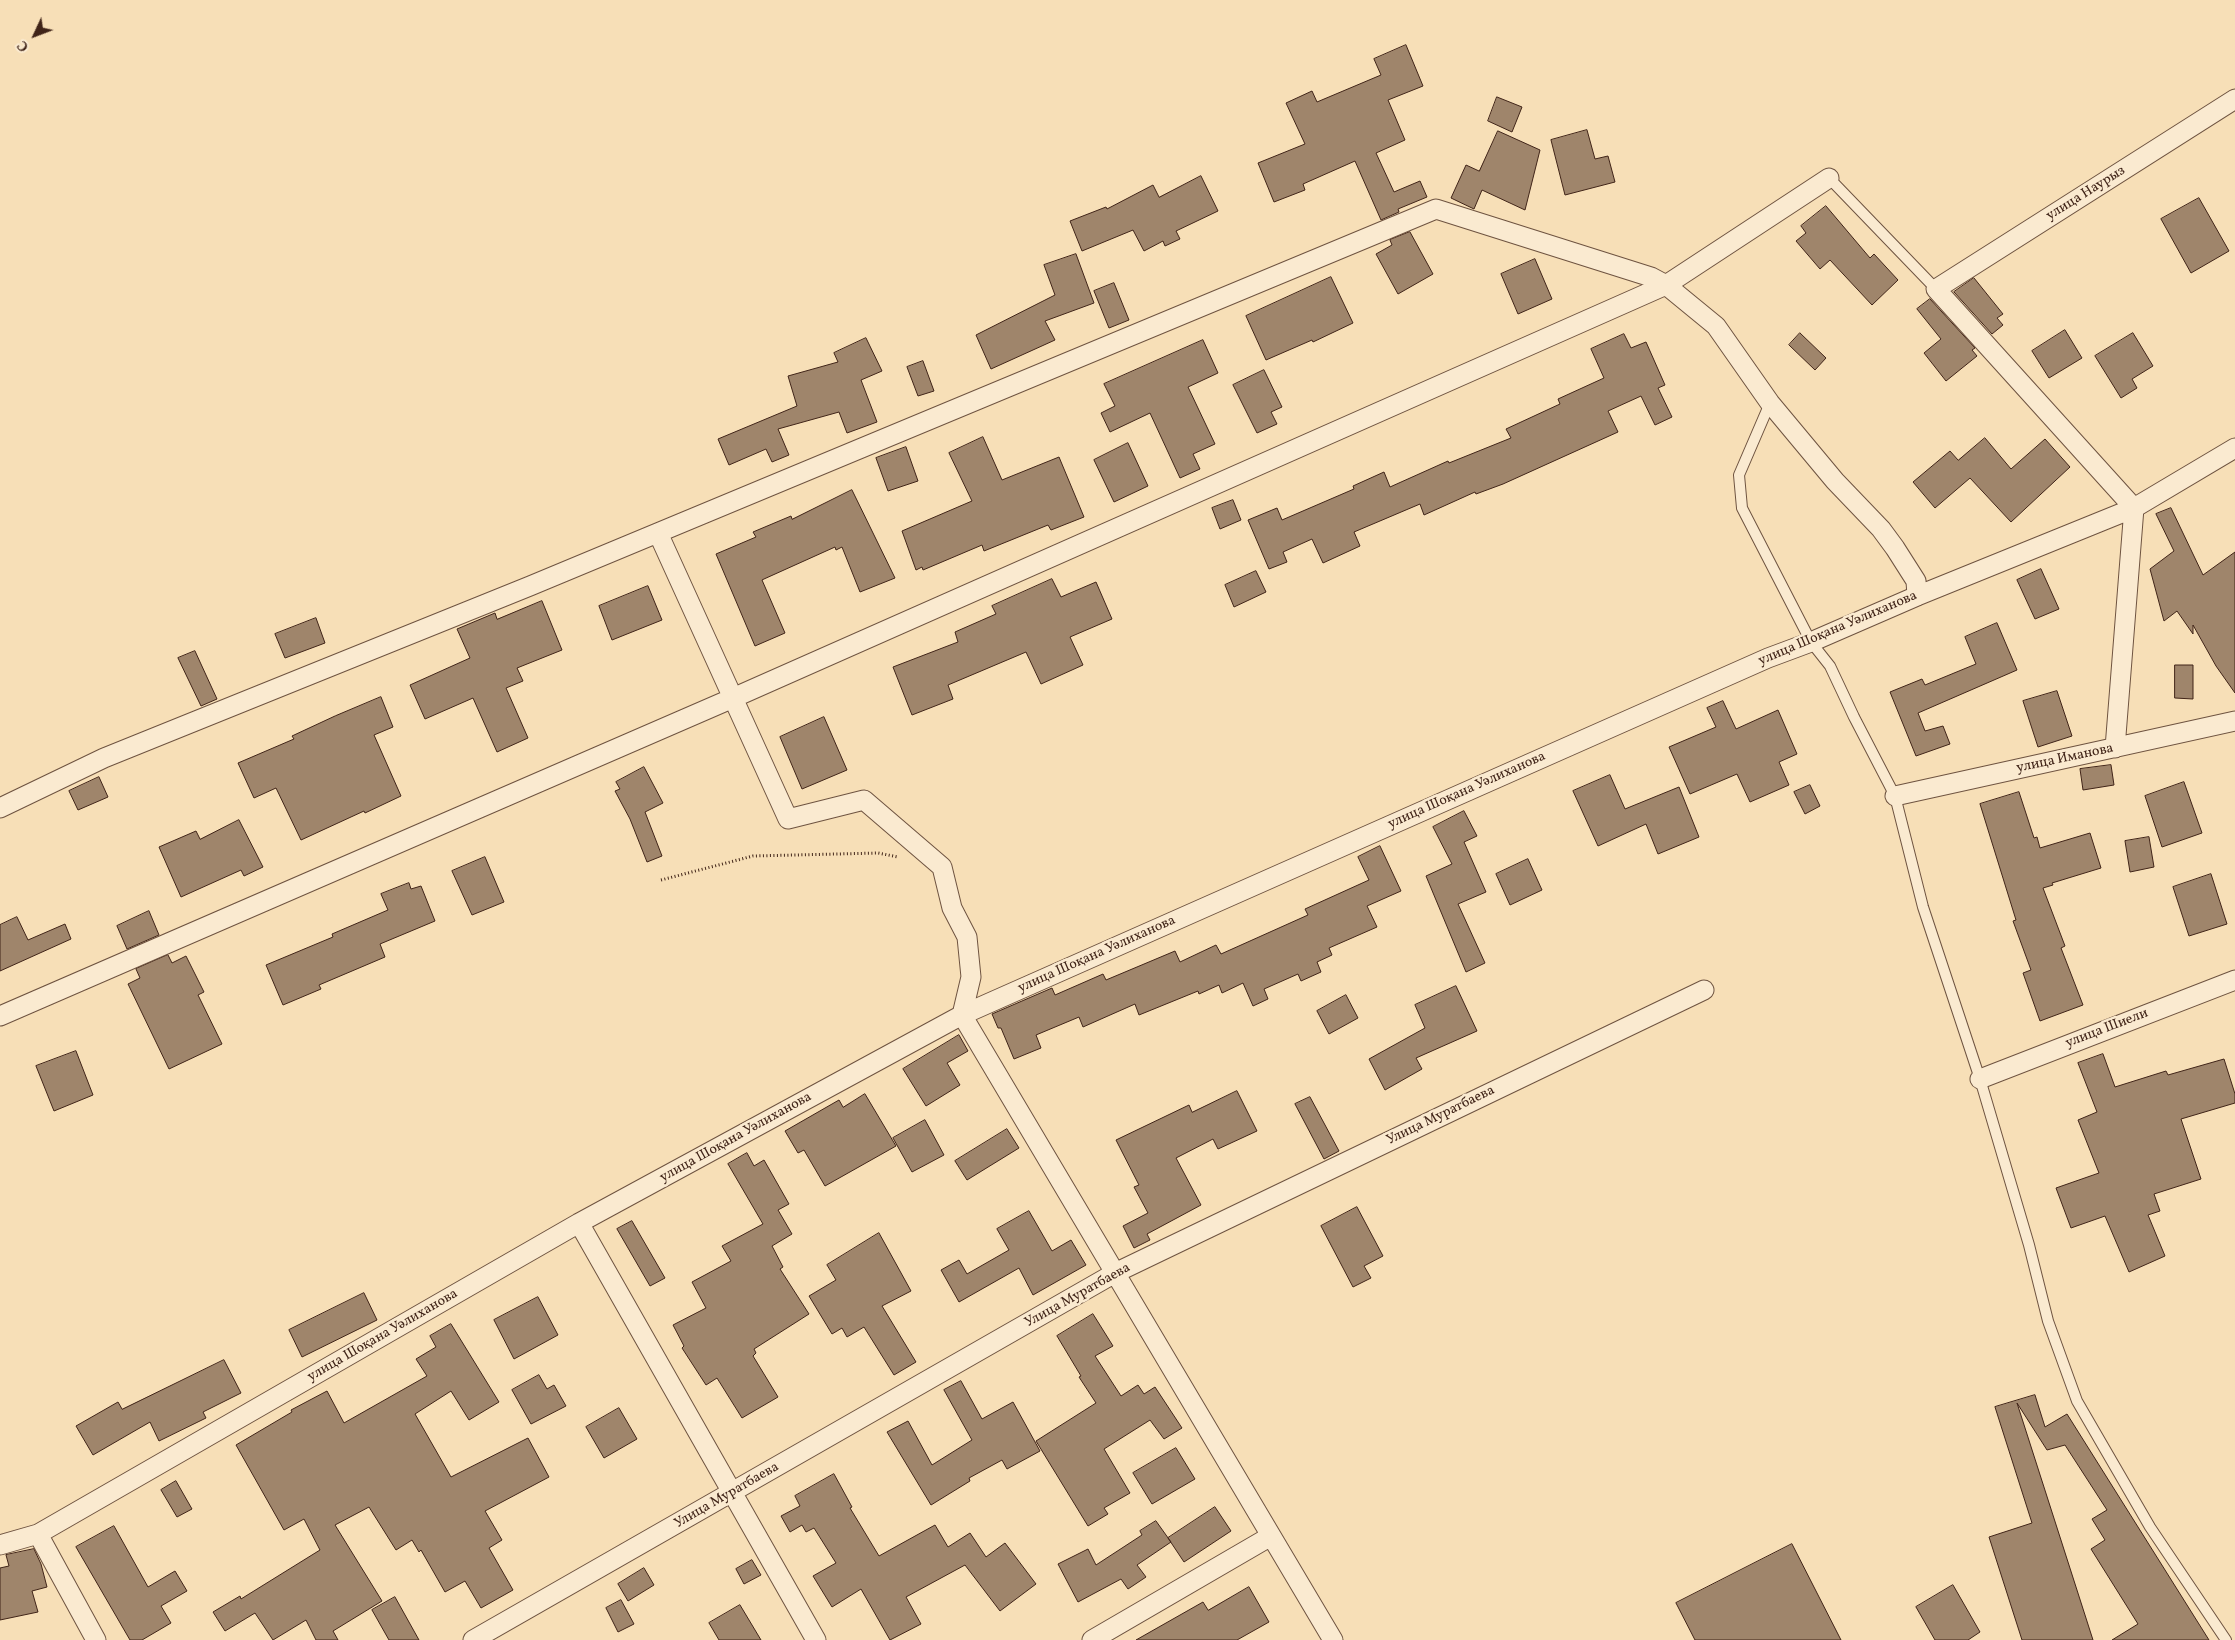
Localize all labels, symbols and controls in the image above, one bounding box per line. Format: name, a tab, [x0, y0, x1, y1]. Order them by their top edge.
north arrow	[10, 10, 60, 60]
text: С	[14, 36, 34, 55]
street label: улица Наурыз	[2043, 163, 2129, 225]
street label: улица Шоқана Уәлиханова	[1756, 588, 1920, 670]
street label: улица Иманова	[2015, 740, 2115, 778]
street label: улица Шоқана Уәлиханова	[1385, 749, 1549, 833]
street label: улица Шоқана Уәлиханова	[1015, 913, 1179, 997]
street label: улица Шиели	[2063, 1006, 2151, 1052]
street label: Улица Муратбаева	[1384, 1083, 1498, 1149]
street label: улица Шоқана Уәлиханова	[657, 1089, 815, 1187]
street label: Улица Муратбаева	[1022, 1260, 1134, 1332]
street label: улица Шоқана Уәлиханова	[305, 1286, 461, 1386]
street label: Улица Муратбаева	[672, 1459, 782, 1533]

